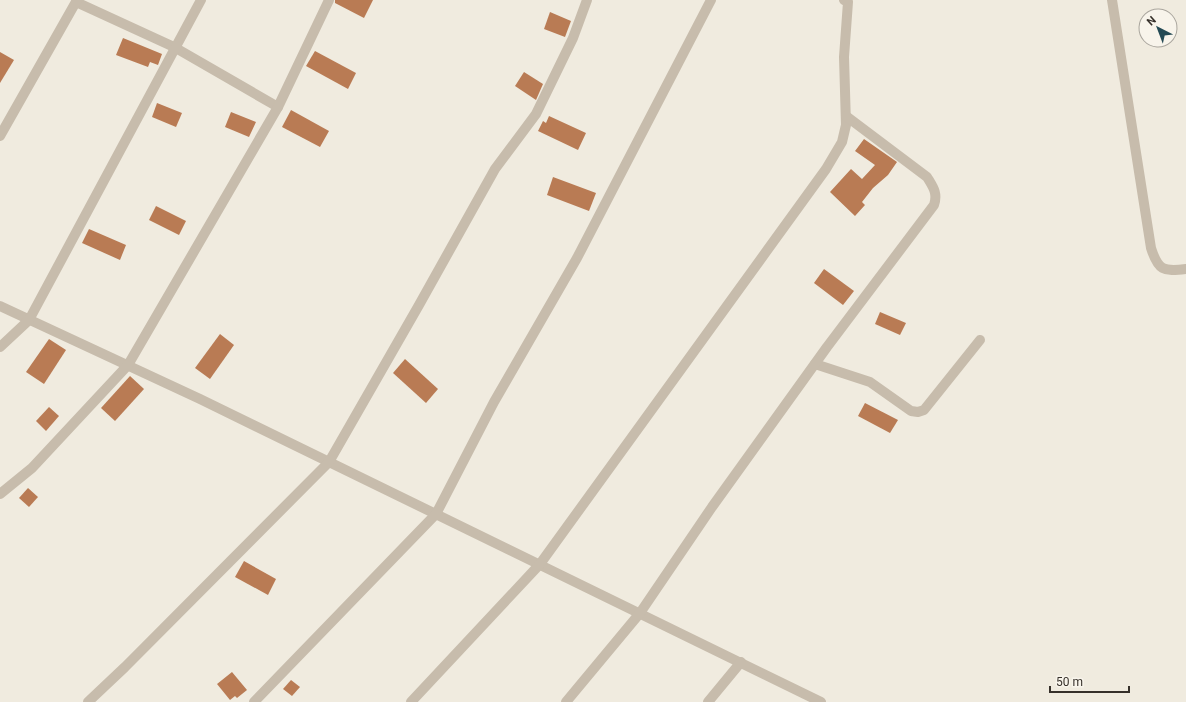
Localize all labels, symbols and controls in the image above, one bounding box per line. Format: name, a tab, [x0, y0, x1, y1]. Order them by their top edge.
north arrow	[1138, 8, 1178, 48]
text: N	[1144, 13, 1159, 28]
scale bar	[1050, 668, 1129, 694]
text: 50 m	[1056, 675, 1083, 689]

